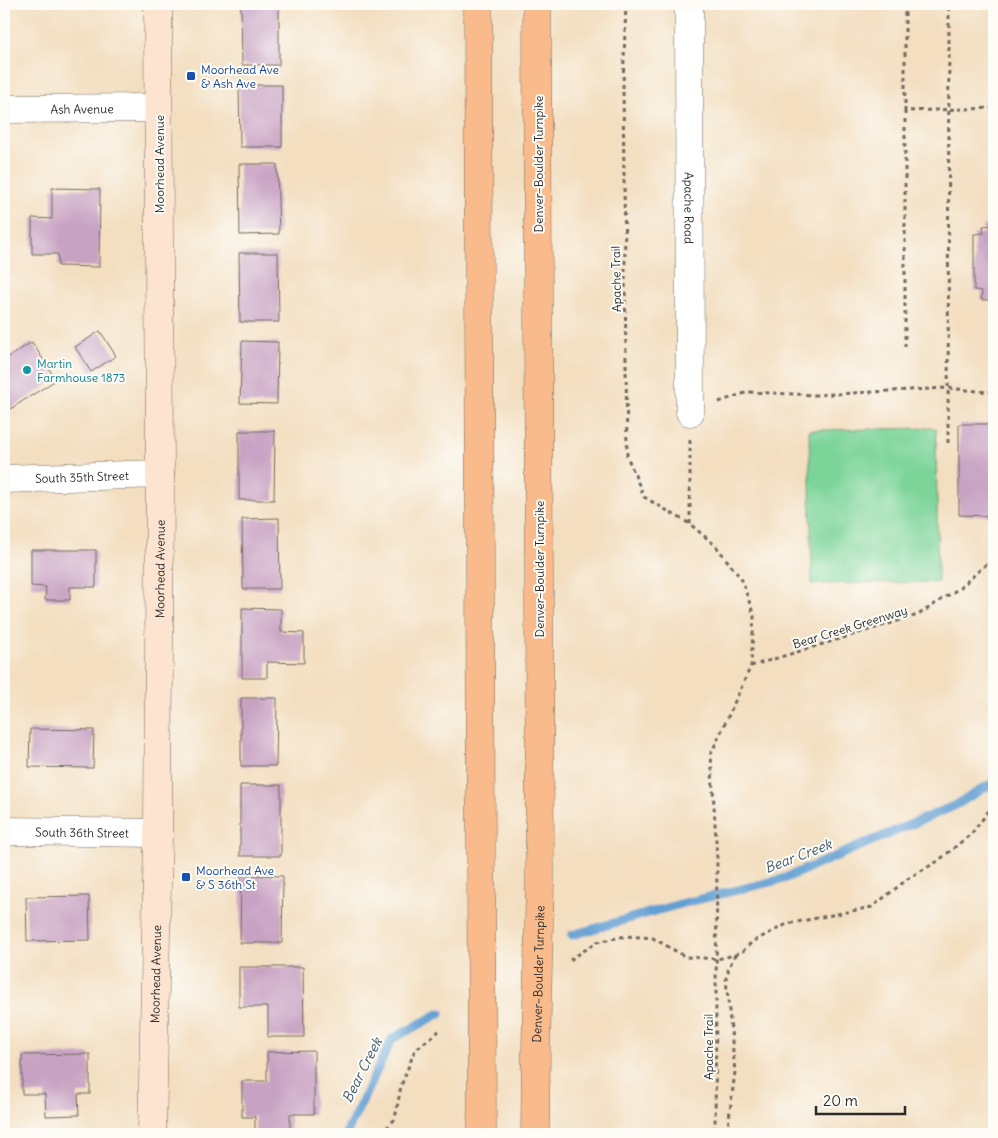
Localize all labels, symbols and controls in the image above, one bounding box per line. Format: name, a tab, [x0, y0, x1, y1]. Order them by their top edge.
place label: Moorhead Ave & Ash Ave	[201, 62, 279, 91]
marker: Moorhead Ave & Ash Ave	[185, 70, 197, 82]
street label: Denver–Boulder Turnpike	[531, 96, 546, 232]
street label: Ash Avenue	[50, 101, 114, 116]
street label: Moorhead Avenue	[152, 115, 167, 213]
street label: Apache Road	[682, 172, 697, 244]
street label: Apache Trail	[608, 246, 624, 312]
place label: Martin Farmhouse 1873	[37, 356, 126, 385]
marker: Martin Farmhouse 1873	[21, 364, 33, 376]
street label: South 35th Street	[35, 468, 129, 486]
street label: Denver–Boulder Turnpike	[532, 501, 547, 637]
street label: Moorhead Avenue	[152, 520, 167, 618]
street label: Bear Creek Greenway	[791, 602, 909, 652]
street label: South 36th Street	[35, 824, 129, 840]
water label: Bear Creek	[762, 835, 835, 877]
place label: Moorhead Ave & S 36th St	[196, 863, 274, 892]
marker: Moorhead Ave & S 36th St	[180, 871, 192, 883]
street label: Denver–Boulder Turnpike	[529, 905, 547, 1043]
street label: Moorhead Avenue	[147, 925, 164, 1023]
street label: Apache Trail	[701, 1014, 716, 1080]
water label: Bear Creek	[338, 1034, 386, 1105]
scale bar	[816, 1083, 904, 1115]
text: 20 m	[823, 1091, 858, 1110]

